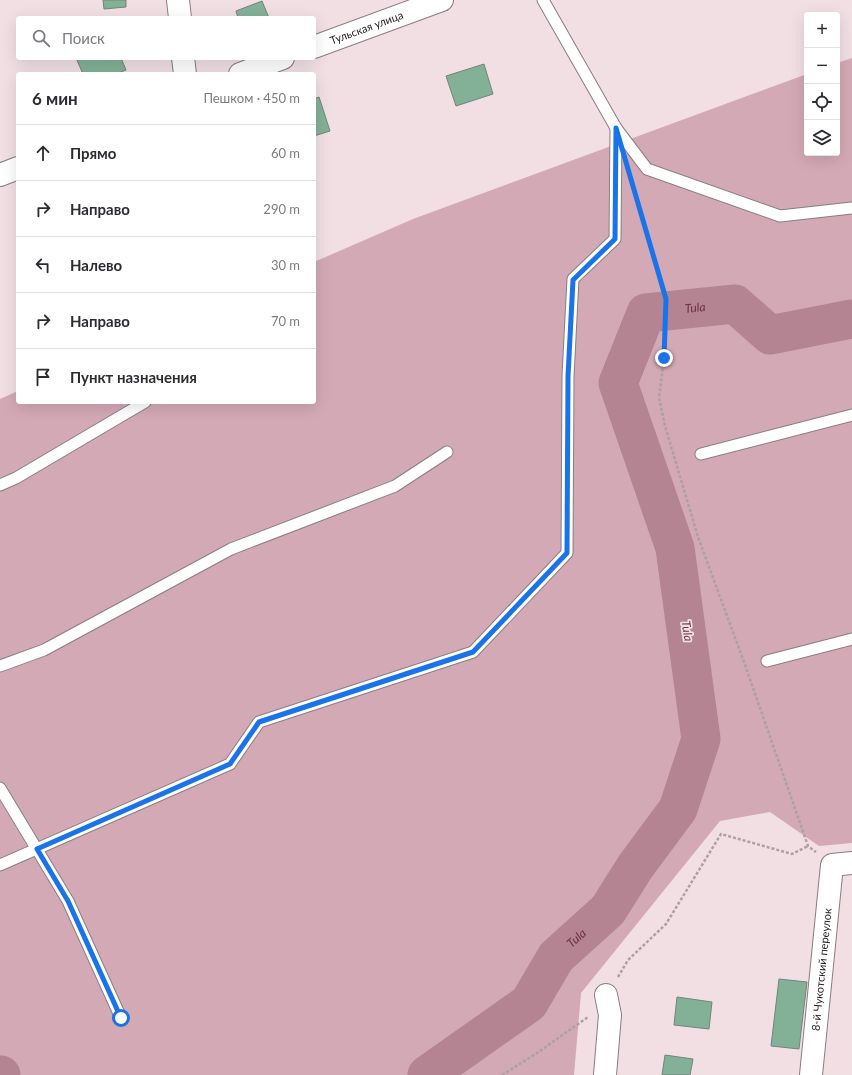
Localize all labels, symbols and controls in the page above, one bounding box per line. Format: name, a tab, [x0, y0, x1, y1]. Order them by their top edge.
street label: Тульская улица	[328, 8, 405, 47]
map controls	[804, 12, 840, 156]
button: +	[804, 12, 840, 48]
search box	[16, 16, 316, 60]
icon: search	[30, 27, 52, 49]
text: Поиск	[62, 29, 105, 47]
button: −	[804, 48, 840, 84]
button: locate	[804, 84, 840, 120]
text: 6 мин	[32, 88, 78, 109]
text: Пешком · 450 m	[203, 90, 300, 106]
button: layers	[804, 120, 840, 156]
icon: ahead	[32, 142, 54, 164]
text: Прямо	[70, 144, 116, 162]
text: 60 m	[271, 145, 300, 161]
icon: right	[32, 198, 54, 220]
text: Направо	[70, 200, 130, 218]
text: 290 m	[263, 201, 300, 217]
icon: left	[32, 254, 54, 276]
text: Налево	[70, 256, 122, 274]
text: 30 m	[271, 257, 300, 273]
water label: Tula	[684, 299, 706, 316]
icon: right	[32, 310, 54, 332]
text: Направо	[70, 312, 130, 330]
text: 70 m	[271, 313, 300, 329]
route end	[655, 349, 673, 367]
icon: arrive	[32, 366, 54, 388]
text: Пункт назначения	[70, 368, 197, 386]
water label: Tula	[679, 620, 696, 642]
street label: 8-й Чукотский переулок	[808, 907, 834, 1031]
water label: Tula	[564, 925, 589, 950]
route start	[112, 1009, 130, 1027]

